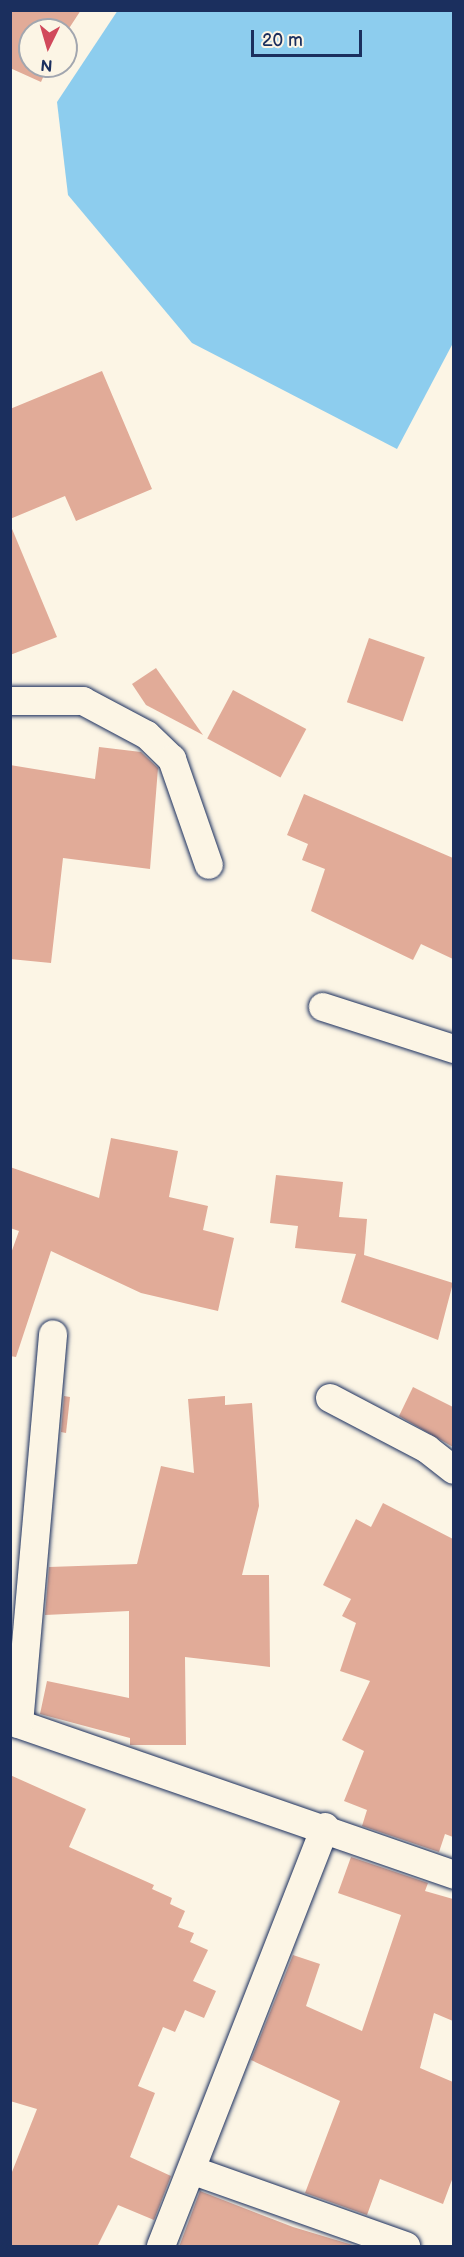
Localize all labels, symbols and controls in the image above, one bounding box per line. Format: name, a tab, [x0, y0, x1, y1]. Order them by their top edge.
north arrow	[18, 18, 78, 78]
scale bar	[254, 18, 365, 56]
text: 20 m	[262, 30, 303, 51]
text: N	[40, 54, 53, 74]

